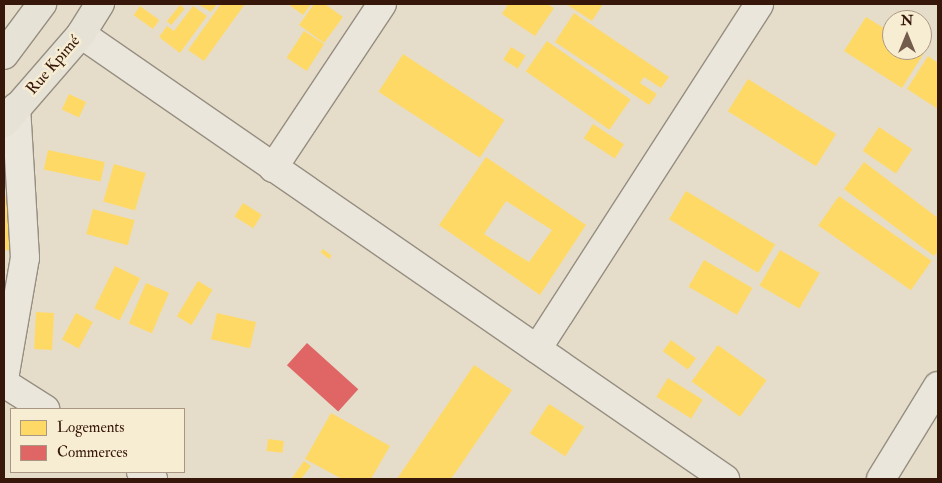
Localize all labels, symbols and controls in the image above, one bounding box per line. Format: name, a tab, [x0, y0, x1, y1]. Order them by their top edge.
north arrow	[882, 10, 932, 60]
text: N	[901, 12, 913, 29]
street label: Rue Kpimé	[22, 32, 84, 98]
legend	[10, 408, 185, 473]
text: Logements	[57, 418, 124, 437]
text: Commerces	[57, 443, 128, 462]

